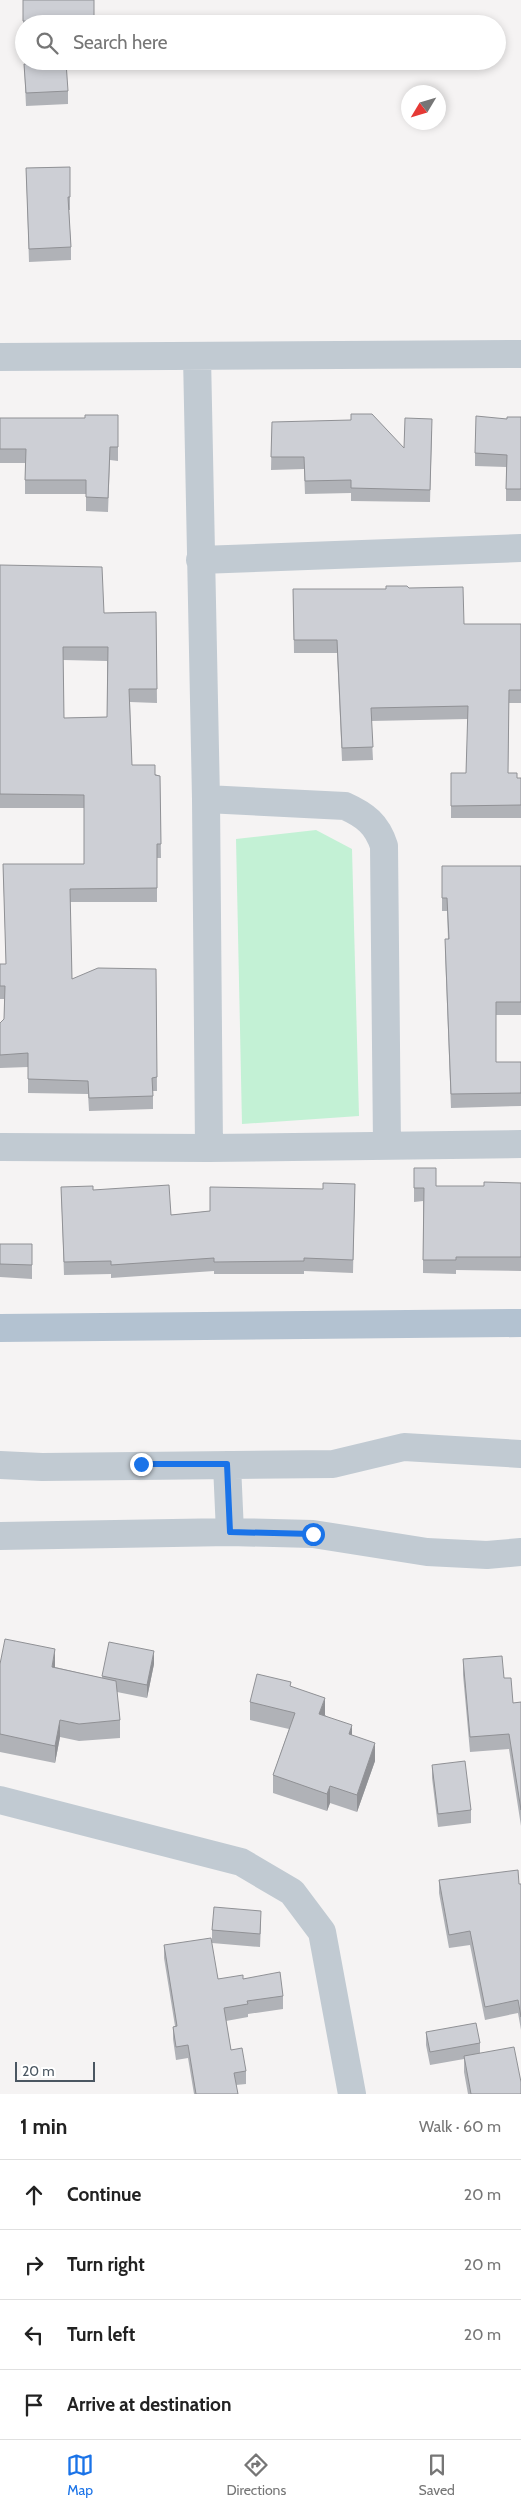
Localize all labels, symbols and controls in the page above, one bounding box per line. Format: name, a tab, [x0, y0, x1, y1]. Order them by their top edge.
search box	[15, 15, 506, 70]
icon: search	[33, 29, 61, 57]
text: Search here	[73, 31, 167, 54]
north arrow	[401, 85, 446, 130]
route end	[130, 1453, 153, 1476]
route start	[302, 1523, 325, 1546]
scale bar	[15, 2059, 95, 2082]
text: 20 m	[22, 2062, 55, 2080]
text: 1 min	[20, 2114, 67, 2139]
text: Walk · 60 m	[419, 2117, 501, 2136]
icon: ahead	[20, 2181, 48, 2209]
text: Continue	[67, 2183, 141, 2206]
text: 20 m	[464, 2185, 501, 2204]
icon: right	[20, 2251, 48, 2279]
text: Turn right	[67, 2253, 145, 2276]
text: 20 m	[464, 2255, 501, 2274]
icon: left	[20, 2321, 48, 2349]
text: Turn left	[67, 2323, 135, 2346]
text: 20 m	[464, 2325, 501, 2344]
icon: arrive	[20, 2391, 48, 2419]
text: Arrive at destination	[67, 2393, 231, 2416]
tab: Map	[66, 2451, 94, 2499]
tab: Directions	[226, 2451, 286, 2499]
tab: Saved	[418, 2451, 455, 2499]

